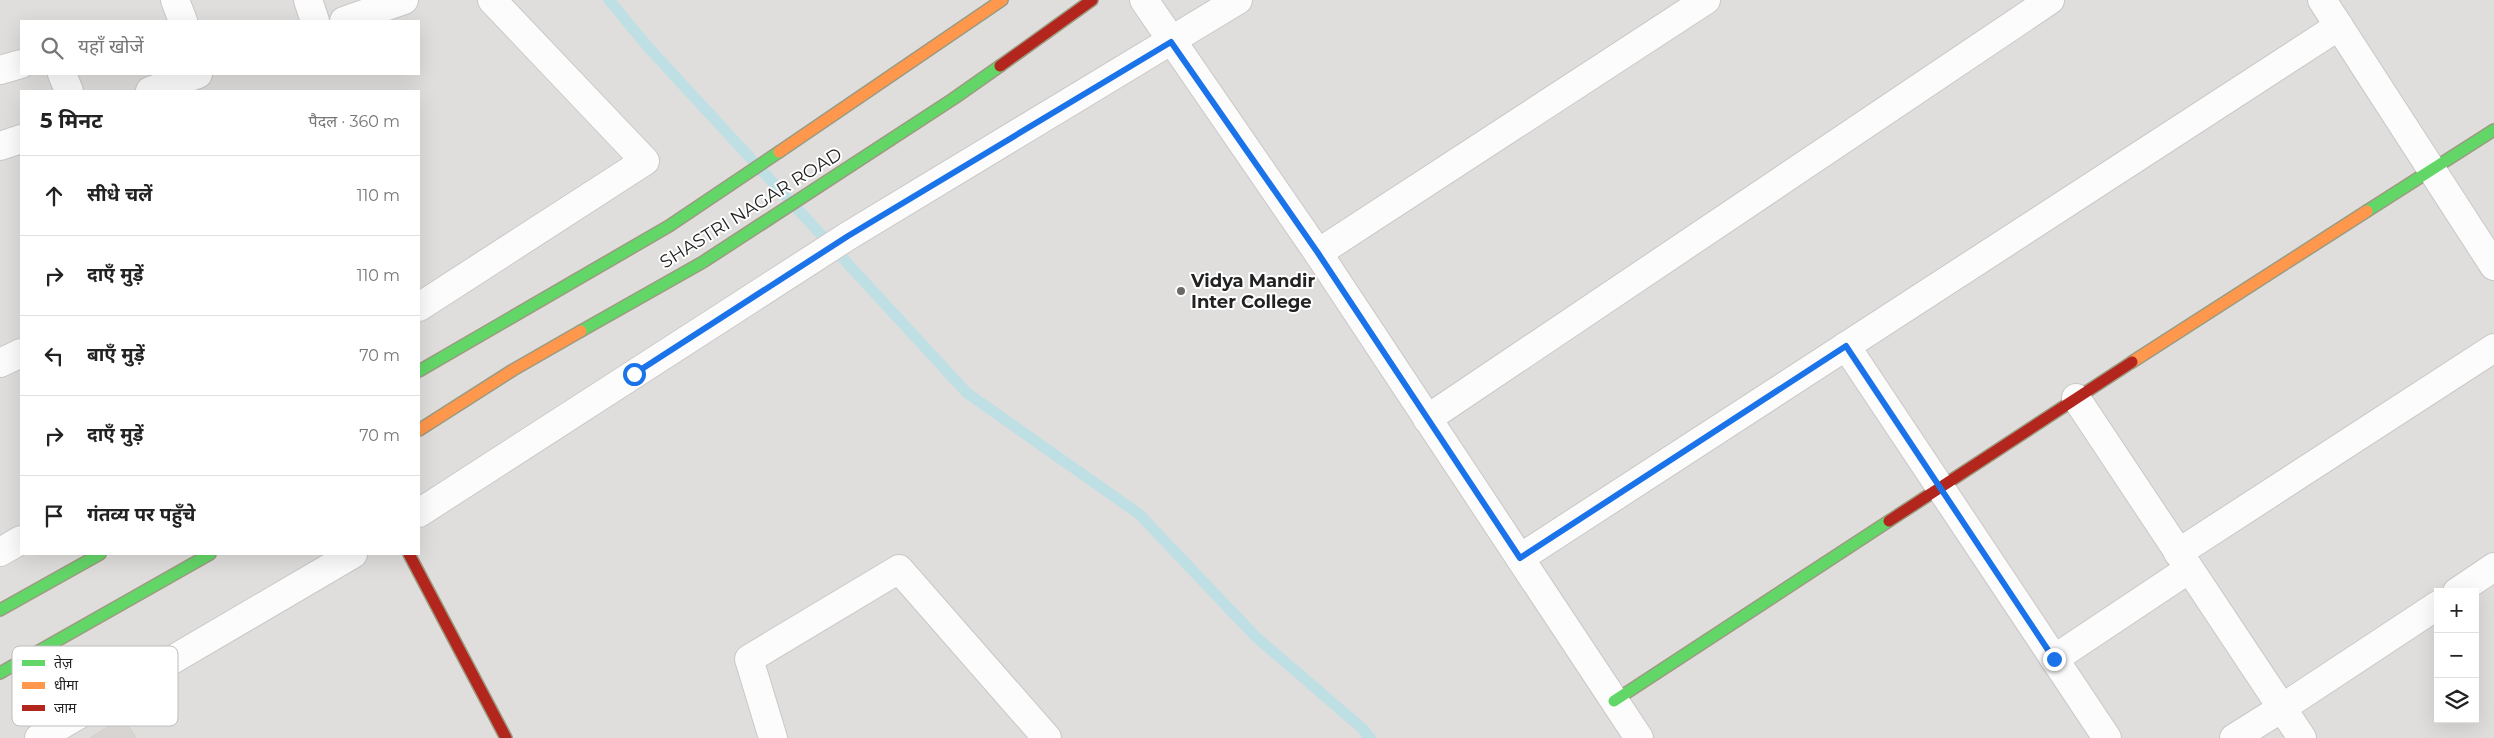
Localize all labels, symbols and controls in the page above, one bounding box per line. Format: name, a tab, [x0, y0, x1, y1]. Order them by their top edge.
search box	[20, 20, 420, 75]
icon: search	[38, 34, 66, 62]
text: यहाँ खोजें	[78, 35, 144, 58]
text: 5 मिनट	[40, 108, 103, 133]
text: पैदल · 360 m	[309, 112, 400, 131]
street label: SHASTRI NAGAR ROAD	[656, 143, 846, 273]
icon: ahead	[40, 182, 68, 210]
text: सीधे चलें	[87, 183, 152, 206]
text: 110 m	[357, 186, 400, 205]
icon: right	[40, 262, 68, 290]
text: दाएँ मुड़ें	[87, 263, 143, 286]
text: 110 m	[357, 266, 400, 285]
place label: Vidya Mandir Inter College	[1190, 270, 1315, 313]
marker: Vidya Mandir Inter College	[1175, 285, 1187, 297]
icon: left	[40, 342, 68, 370]
text: बाएँ मुड़ें	[87, 343, 144, 366]
text: 70 m	[359, 346, 400, 365]
route start	[623, 363, 646, 386]
icon: right	[40, 422, 68, 450]
text: दाएँ मुड़ें	[87, 423, 143, 446]
text: 70 m	[359, 426, 400, 445]
icon: arrive	[40, 502, 68, 530]
text: गंतव्य पर पहुँचे	[87, 503, 195, 526]
map controls	[2434, 588, 2479, 723]
button: +	[2434, 588, 2479, 633]
button: −	[2434, 633, 2479, 678]
legend	[12, 646, 178, 726]
route end	[2043, 648, 2066, 671]
text: तेज़	[54, 654, 73, 672]
text: धीमा	[54, 676, 79, 694]
button: layers	[2434, 678, 2479, 723]
text: जाम	[54, 699, 77, 717]

